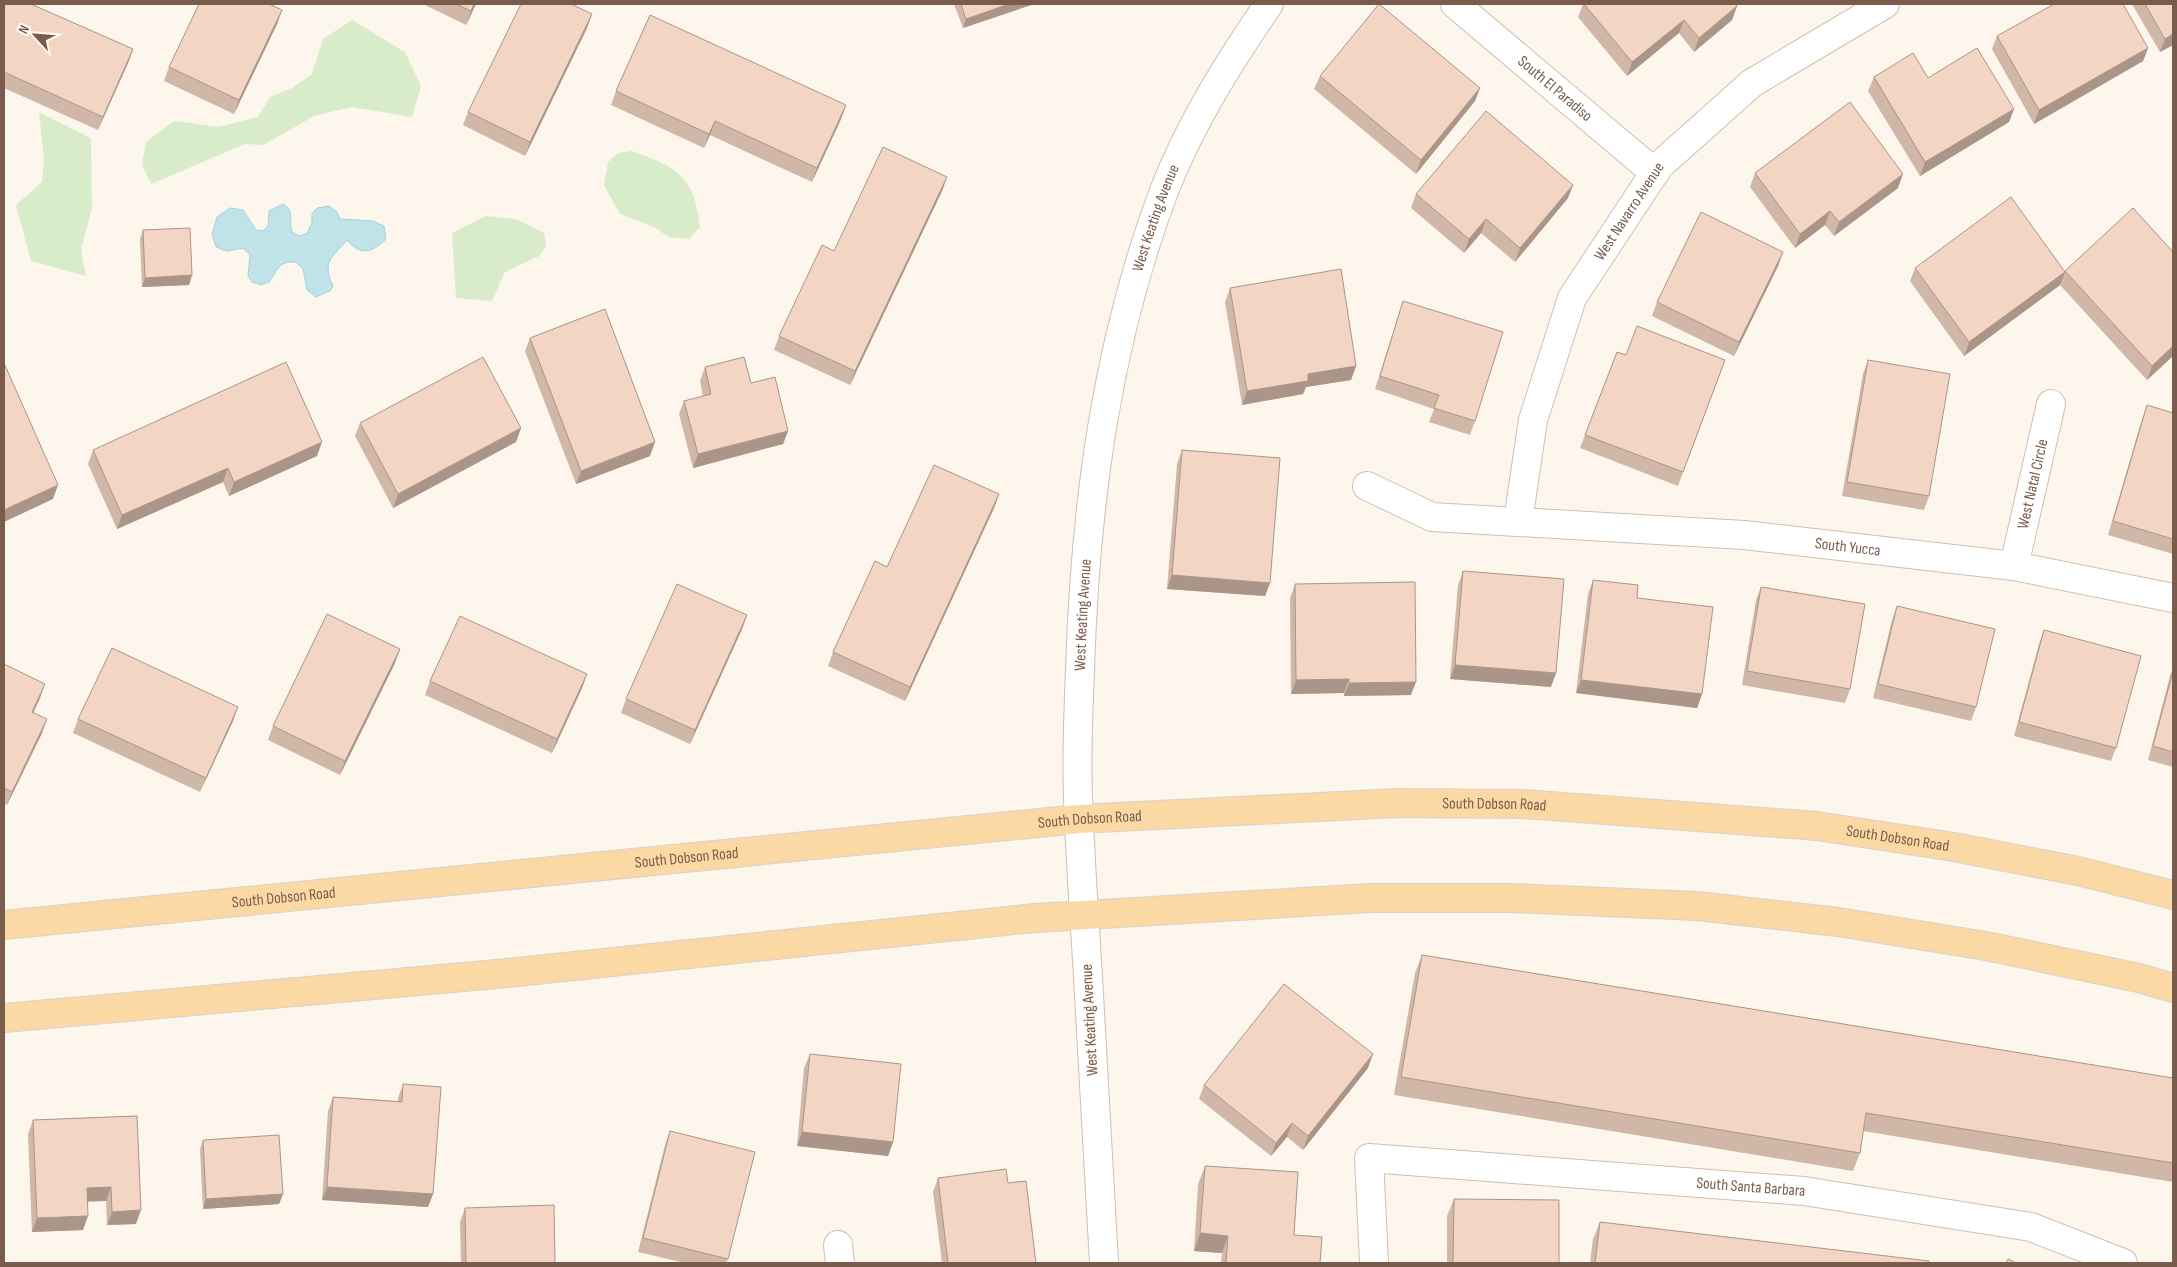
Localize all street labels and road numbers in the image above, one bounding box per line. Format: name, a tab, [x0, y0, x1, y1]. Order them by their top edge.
street label: South El Paradiso	[1514, 52, 1596, 125]
street label: West Navarro Avenue	[1590, 159, 1668, 264]
street label: West Keating Avenue	[1128, 162, 1183, 274]
street label: West Natal Circle	[2013, 437, 2052, 531]
street label: South Yucca	[1814, 534, 1882, 560]
street label: West Keating Avenue	[1070, 558, 1096, 671]
street label: South Dobson Road	[1442, 794, 1547, 815]
street label: South Dobson Road	[1037, 806, 1142, 833]
street label: South Dobson Road	[1845, 821, 1951, 856]
street label: South Dobson Road	[634, 843, 739, 872]
street label: South Dobson Road	[231, 883, 336, 912]
street label: West Keating Avenue	[1078, 964, 1102, 1076]
street label: South Santa Barbara	[1696, 1173, 1806, 1201]

